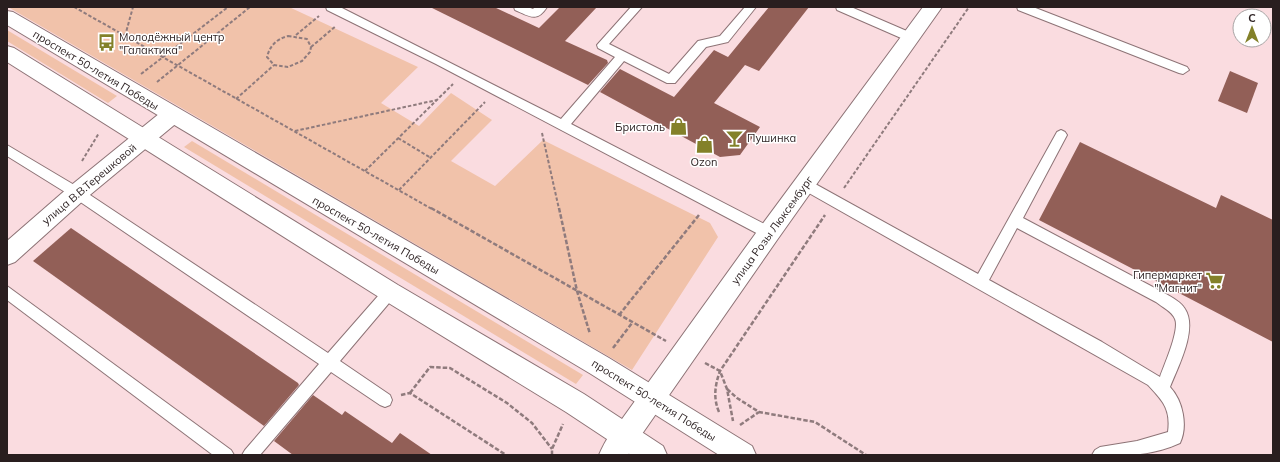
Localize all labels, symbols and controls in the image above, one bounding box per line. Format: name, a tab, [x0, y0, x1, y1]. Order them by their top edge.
north arrow	[1232, 8, 1272, 48]
text: С	[1248, 11, 1256, 25]
street label: проспект 50-летия Победы	[31, 27, 161, 113]
place label: Молодёжный центр "Галактика"	[119, 30, 225, 57]
bus stop icon: Молодёжный центр "Галактика"	[96, 33, 116, 53]
shop icon: Бристоль	[668, 117, 688, 137]
place label: Бристоль	[615, 120, 665, 134]
bar icon: Пушинка	[724, 128, 744, 148]
place label: Пушинка	[747, 131, 796, 145]
shop icon: Ozon	[694, 134, 714, 154]
street label: улица В.В.Терешковой	[39, 140, 139, 228]
place label: Ozon	[691, 155, 717, 169]
street label: улица Розы Люксембург	[728, 173, 816, 287]
street label: проспект 50-летия Победы	[310, 193, 442, 277]
place label: Гипермаркет "Магнит"	[1133, 268, 1202, 295]
supermarket icon: Гипермаркет "Магнит"	[1205, 271, 1225, 291]
street label: проспект 50-летия Победы	[589, 356, 719, 444]

